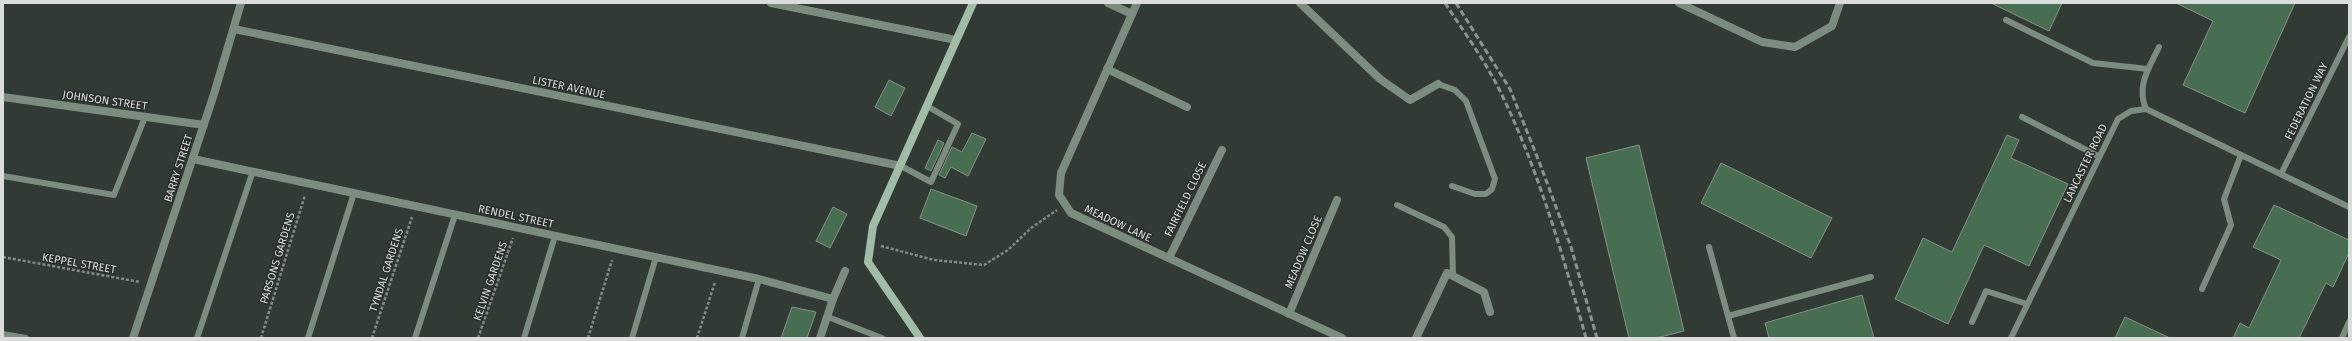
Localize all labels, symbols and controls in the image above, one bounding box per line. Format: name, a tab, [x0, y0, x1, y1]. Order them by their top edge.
street label: FEDERATION WAY	[2282, 60, 2331, 142]
street label: LISTER AVENUE	[531, 73, 607, 102]
street label: JOHNSON STREET	[62, 88, 149, 113]
street label: LANCASTER ROAD	[2061, 122, 2110, 205]
street label: BARRY STREET	[161, 132, 196, 204]
street label: FAIRFIELD CLOSE	[1162, 160, 1209, 239]
street label: RENDEL STREET	[477, 202, 555, 231]
street label: MEADOW LANE	[1082, 202, 1154, 245]
street label: PARSONS GARDENS	[257, 211, 298, 305]
street label: MEADOW CLOSE	[1282, 214, 1325, 291]
street label: TYNDAL GARDENS	[367, 227, 406, 314]
street label: KELVIN GARDENS	[471, 240, 510, 323]
street label: KEPPEL STREET	[41, 251, 117, 276]

